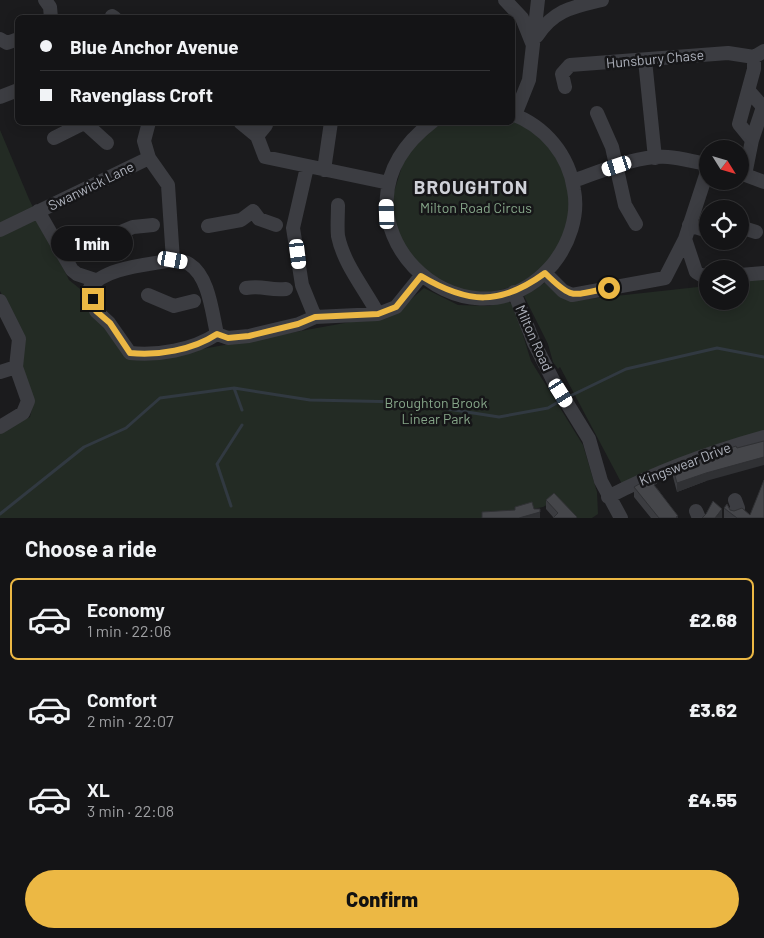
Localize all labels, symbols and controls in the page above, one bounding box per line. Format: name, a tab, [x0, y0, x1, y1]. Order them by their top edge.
text: Blue Anchor Avenue	[70, 35, 239, 58]
street label: Hunsbury Chase	[605, 46, 705, 71]
text: Ravenglass Croft	[70, 83, 213, 106]
north arrow	[699, 140, 749, 190]
map controls	[699, 140, 749, 310]
car	[600, 154, 633, 178]
street label: Swanwick Lane	[45, 157, 137, 214]
district label: BROUGHTON	[414, 175, 528, 198]
car	[378, 199, 395, 229]
park label: Milton Road Circus	[420, 199, 532, 216]
button: locate	[699, 200, 749, 250]
callout: 1 min	[52, 226, 134, 262]
text: 1 min	[74, 234, 110, 253]
car	[288, 238, 307, 270]
car	[156, 250, 189, 270]
button: layers	[699, 260, 749, 310]
route start	[598, 277, 620, 299]
route end	[82, 288, 104, 310]
street label: Milton Road	[512, 302, 557, 374]
car	[546, 376, 575, 410]
park label: Broughton Brook Linear Park	[385, 394, 487, 427]
street label: Kingswear Drive	[637, 438, 733, 489]
text: Choose a ride	[25, 535, 157, 561]
icon: car	[27, 597, 72, 642]
text: Economy	[87, 598, 165, 621]
text: £2.68	[689, 608, 737, 631]
text: 1 min · 22:06	[87, 621, 171, 640]
icon: car	[27, 687, 72, 732]
text: Comfort	[87, 688, 157, 711]
text: £3.62	[689, 698, 737, 721]
text: 2 min · 22:07	[87, 711, 174, 730]
icon: car	[27, 777, 72, 822]
text: XL	[87, 778, 110, 801]
text: £4.55	[688, 788, 737, 811]
text: 3 min · 22:08	[87, 801, 174, 820]
button: Confirm	[25, 870, 739, 928]

